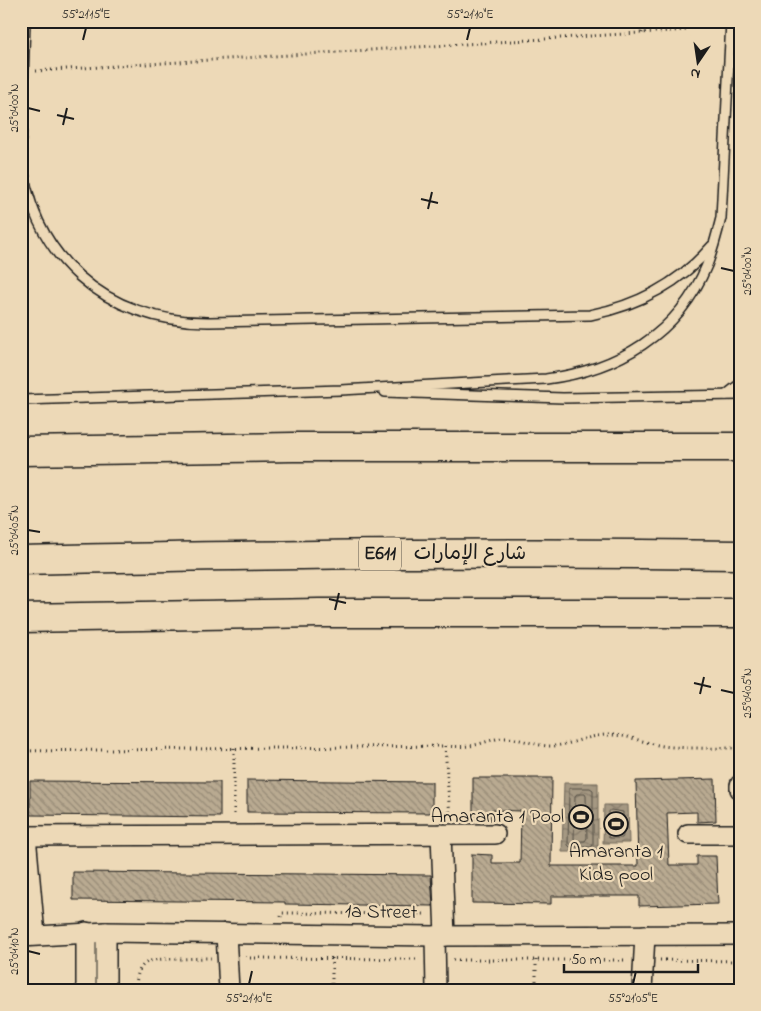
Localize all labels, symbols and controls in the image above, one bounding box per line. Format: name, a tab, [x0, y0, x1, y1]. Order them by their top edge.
text: 55°21'15"E	[62, 6, 110, 24]
text: 55°21'10"E	[446, 6, 494, 24]
north arrow	[674, 38, 724, 88]
text: N	[688, 62, 702, 84]
text: 25°04'00"N	[6, 84, 24, 132]
text: 25°04'00"N	[739, 247, 757, 295]
text: 25°04'05"N	[6, 505, 24, 555]
road number: E611	[359, 538, 401, 570]
street label: شارع الإمارات	[414, 540, 526, 569]
text: 25°04'05"N	[739, 668, 757, 718]
place label: Amaranta 1 Pool	[431, 803, 564, 832]
sports icon: Amaranta 1 Pool	[568, 804, 594, 830]
sports icon: Amaranta 1 Kids pool	[603, 811, 629, 837]
place label: Amaranta 1 Kids pool	[569, 838, 663, 890]
street label: 1a Street	[344, 898, 418, 928]
text: 25°04'10"N	[6, 927, 24, 975]
scale bar	[564, 941, 697, 973]
text: 50 m	[571, 949, 602, 971]
text: 55°21'10"E	[225, 990, 273, 1008]
text: 55°21'05"E	[608, 990, 658, 1008]

